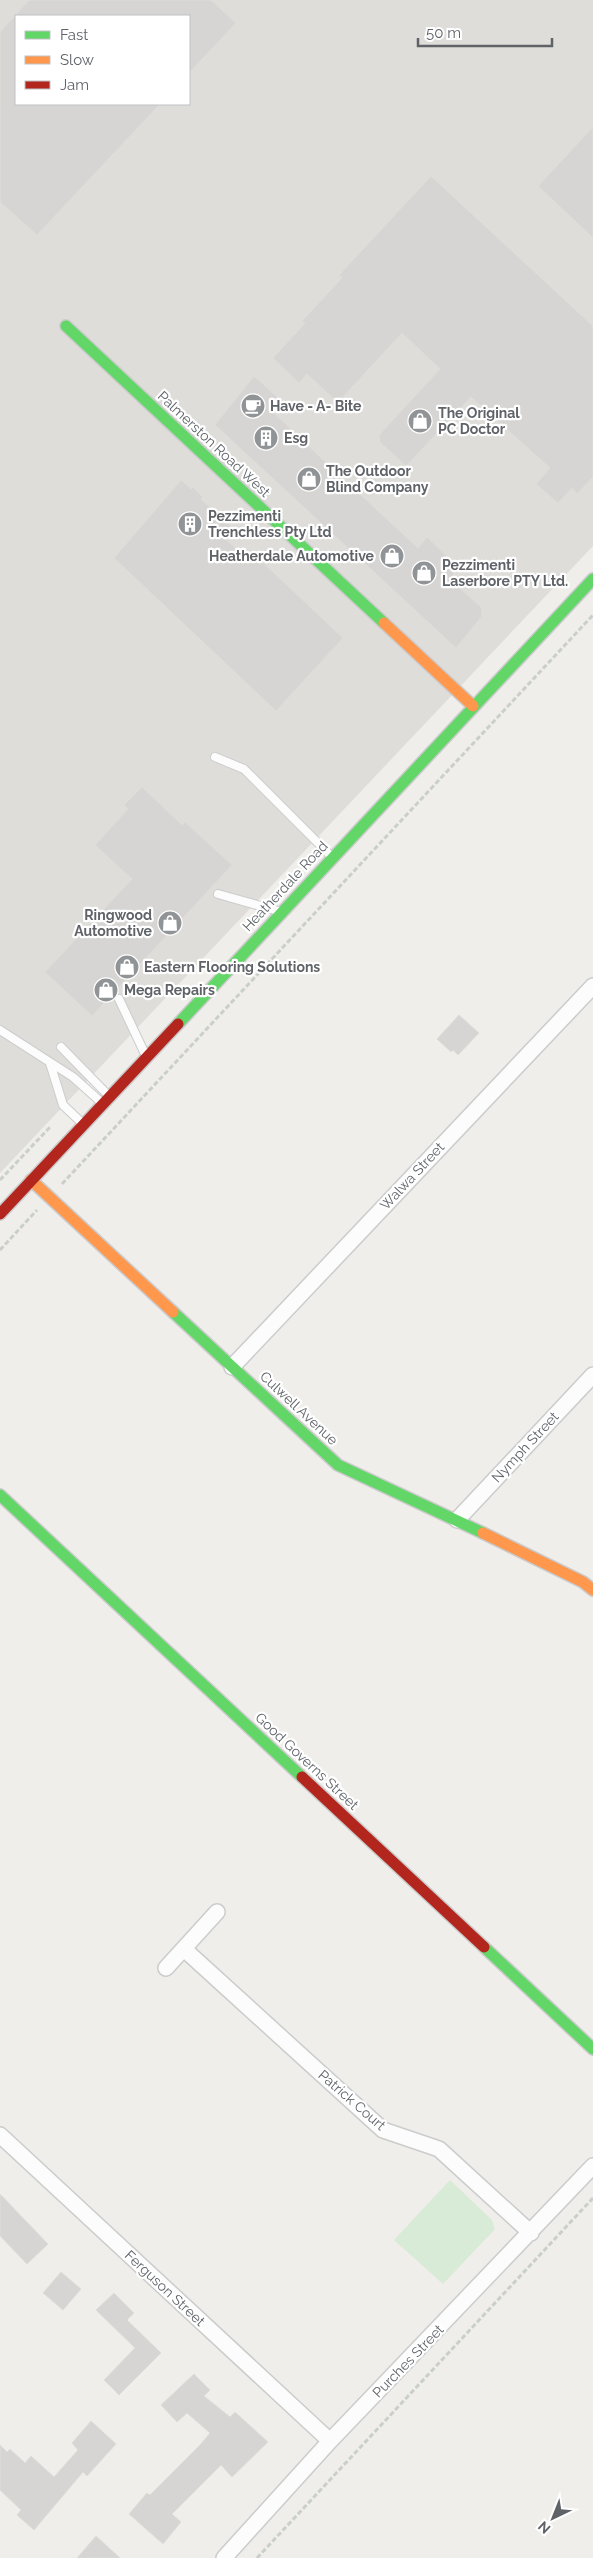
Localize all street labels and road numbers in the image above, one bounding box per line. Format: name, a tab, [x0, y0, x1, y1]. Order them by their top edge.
street label: Palmerston Road West	[155, 388, 274, 500]
street label: Heatherdale Road	[239, 838, 331, 934]
street label: Walwa Street	[377, 1139, 447, 1213]
street label: Culwell Avenue	[257, 1368, 341, 1448]
street label: Nymph Street	[488, 1408, 562, 1486]
street label: Good Governs Street	[252, 1709, 362, 1813]
street label: Patrick Court	[315, 2067, 389, 2134]
street label: Ferguson Street	[122, 2247, 208, 2329]
street label: Purches Street	[369, 2321, 447, 2401]

